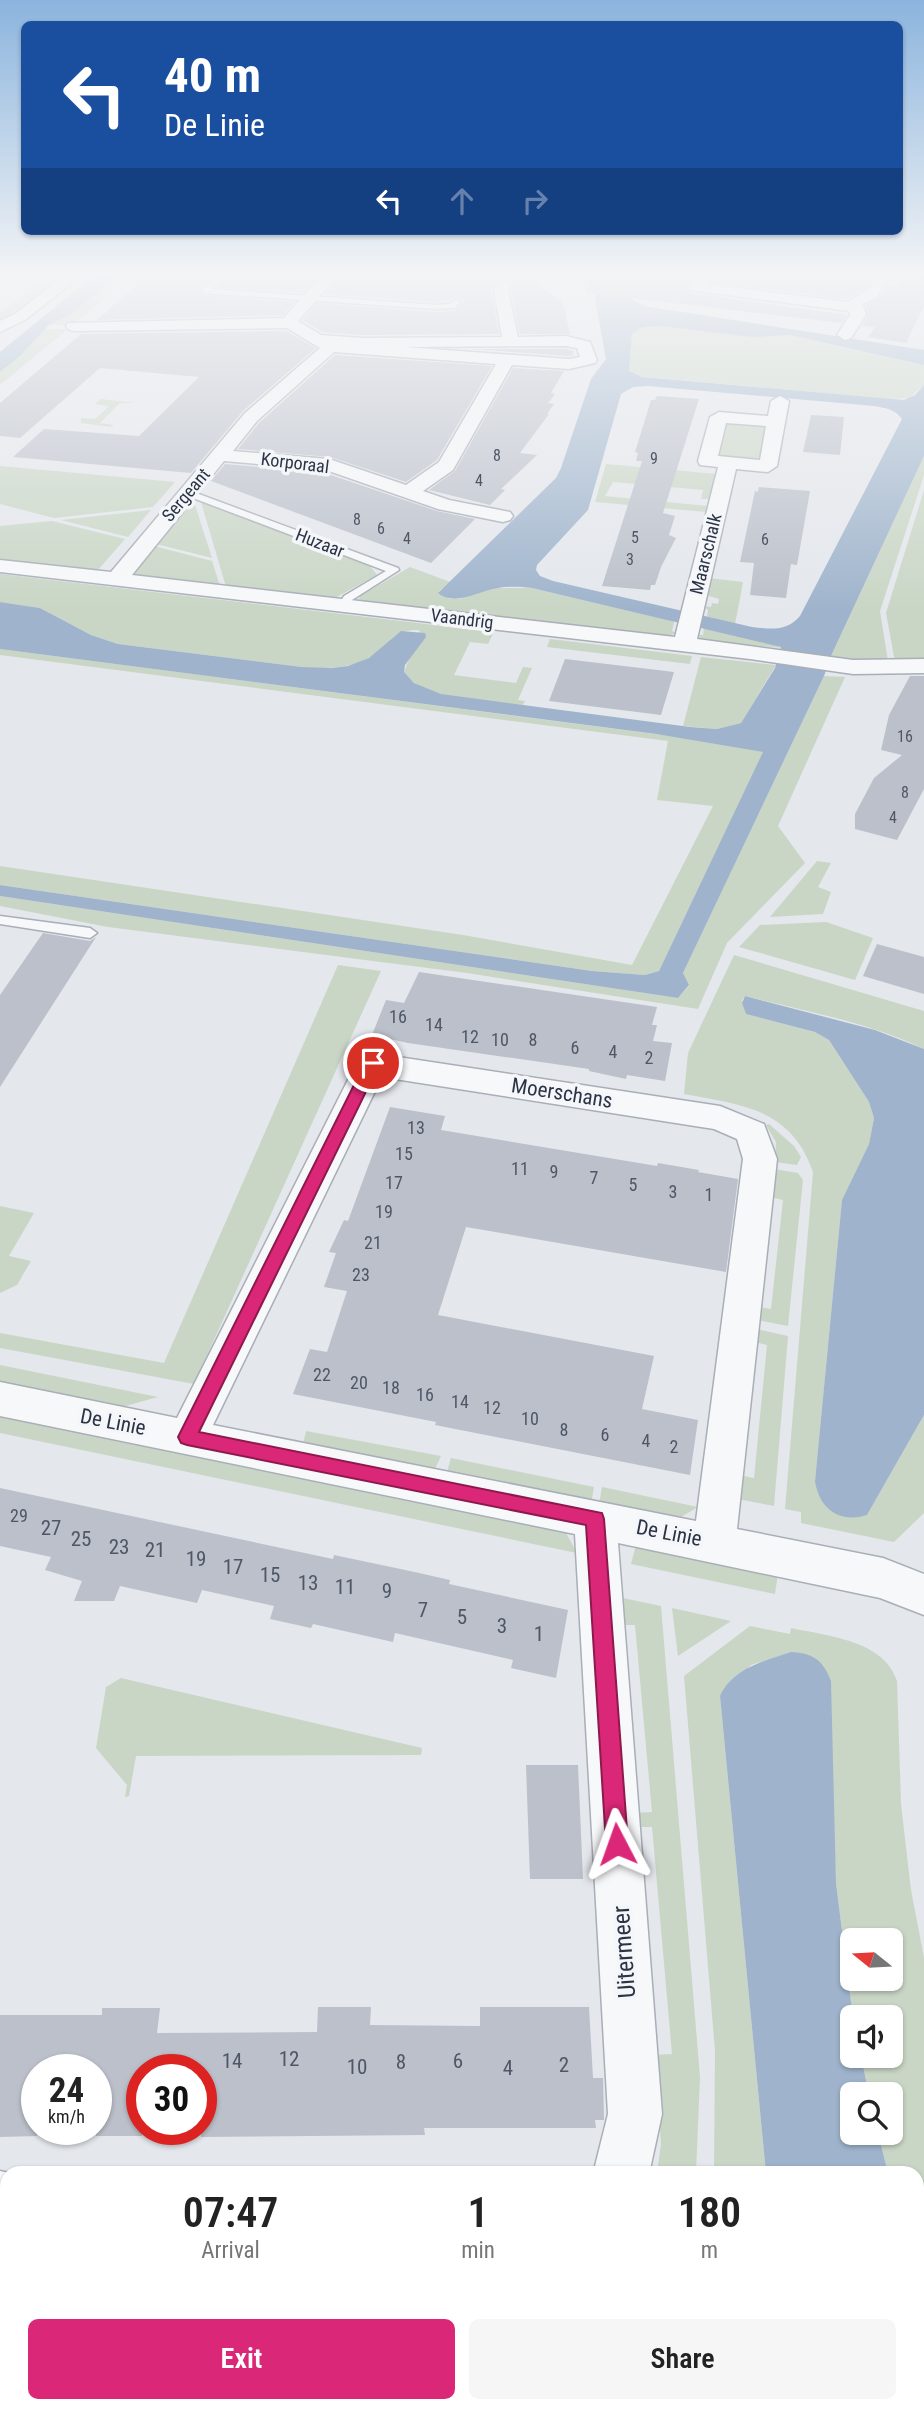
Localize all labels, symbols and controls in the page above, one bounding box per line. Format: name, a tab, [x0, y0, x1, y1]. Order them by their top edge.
text: 40 m	[164, 47, 261, 104]
icon: left	[49, 49, 140, 140]
text: De Linie	[164, 106, 265, 144]
icon: left	[370, 182, 408, 220]
icon: ahead	[443, 182, 481, 220]
icon: right	[516, 182, 554, 220]
house number: 8	[493, 446, 501, 465]
street label: Korporaal	[260, 448, 330, 477]
house number: 9	[650, 449, 658, 468]
street label: Sergeant	[157, 464, 214, 526]
house number: 4	[475, 471, 483, 490]
house number: 8	[353, 510, 361, 529]
street label: Maarschalk	[685, 511, 726, 596]
house number: 6	[377, 519, 385, 538]
street label: Huzaar	[293, 524, 348, 562]
house number: 5	[631, 528, 639, 547]
house number: 4	[403, 529, 411, 548]
house number: 6	[761, 530, 769, 549]
house number: 3	[626, 550, 634, 569]
street label: Vaandrig	[429, 604, 495, 633]
house number: 16	[897, 727, 913, 746]
house number: 8	[901, 783, 909, 802]
house number: 4	[889, 808, 897, 827]
house number: 16	[389, 1006, 407, 1027]
house number: 14	[425, 1014, 443, 1035]
house number: 12	[461, 1026, 479, 1047]
house number: 10	[491, 1029, 509, 1050]
house number: 8	[529, 1029, 537, 1050]
pin	[343, 1033, 403, 1093]
house number: 6	[571, 1037, 579, 1058]
house number: 4	[609, 1041, 618, 1062]
icon: arrive	[354, 1044, 392, 1082]
house number: 2	[645, 1047, 654, 1068]
street label: Moerschans	[510, 1073, 614, 1113]
house number: 13	[407, 1117, 425, 1138]
house number: 15	[395, 1143, 413, 1164]
house number: 11	[511, 1158, 529, 1179]
house number: 9	[550, 1161, 558, 1182]
house number: 7	[590, 1167, 599, 1188]
house number: 17	[385, 1172, 403, 1193]
house number: 5	[629, 1174, 638, 1195]
house number: 3	[669, 1181, 677, 1202]
house number: 1	[705, 1184, 713, 1205]
house number: 19	[375, 1201, 393, 1222]
house number: 21	[364, 1232, 382, 1253]
house number: 23	[352, 1264, 370, 1285]
house number: 22	[313, 1364, 331, 1385]
house number: 20	[350, 1372, 368, 1393]
house number: 18	[382, 1377, 400, 1398]
house number: 16	[416, 1384, 434, 1405]
house number: 14	[451, 1391, 469, 1412]
house number: 12	[483, 1397, 501, 1418]
street label: De Linie	[78, 1404, 148, 1440]
house number: 10	[521, 1408, 539, 1429]
house number: 8	[560, 1419, 568, 1440]
house number: 6	[601, 1424, 609, 1445]
house number: 4	[642, 1430, 651, 1451]
house number: 2	[670, 1436, 679, 1457]
house number: 29	[10, 1505, 28, 1526]
street label: De Linie	[634, 1515, 704, 1551]
house number: 27	[41, 1516, 61, 1540]
house number: 25	[71, 1527, 91, 1551]
house number: 23	[109, 1535, 129, 1559]
house number: 21	[145, 1538, 165, 1562]
house number: 19	[186, 1547, 206, 1571]
house number: 17	[223, 1555, 243, 1579]
house number: 15	[260, 1563, 280, 1587]
house number: 13	[298, 1571, 318, 1595]
house number: 11	[335, 1575, 355, 1599]
house number: 9	[382, 1579, 392, 1603]
house number: 7	[418, 1598, 428, 1622]
house number: 5	[457, 1605, 467, 1629]
house number: 3	[497, 1614, 507, 1638]
house number: 1	[534, 1622, 544, 1646]
position arrow	[580, 1807, 654, 1881]
street label: Uitermeer	[607, 1905, 641, 1999]
north arrow	[840, 1928, 903, 1992]
map controls	[840, 1928, 903, 2145]
button: sound	[840, 2005, 903, 2068]
house number: 12	[279, 2047, 299, 2071]
house number: 14	[222, 2049, 242, 2073]
house number: 6	[453, 2049, 463, 2073]
house number: 8	[396, 2050, 406, 2074]
house number: 2	[559, 2053, 569, 2077]
speed limit sign: 30	[126, 2054, 217, 2145]
house number: 10	[347, 2055, 367, 2079]
house number: 4	[503, 2056, 513, 2080]
text: 24	[49, 2070, 84, 2111]
button: search	[840, 2082, 903, 2145]
text: km/h	[48, 2106, 85, 2127]
text: 07:47	[183, 2188, 278, 2237]
text: 1	[468, 2188, 489, 2237]
text: 180	[678, 2188, 741, 2237]
text: Arrival	[201, 2237, 260, 2264]
text: min	[461, 2237, 495, 2264]
text: m	[701, 2237, 718, 2264]
button: Exit	[28, 2319, 455, 2399]
button: Share	[469, 2319, 896, 2399]

